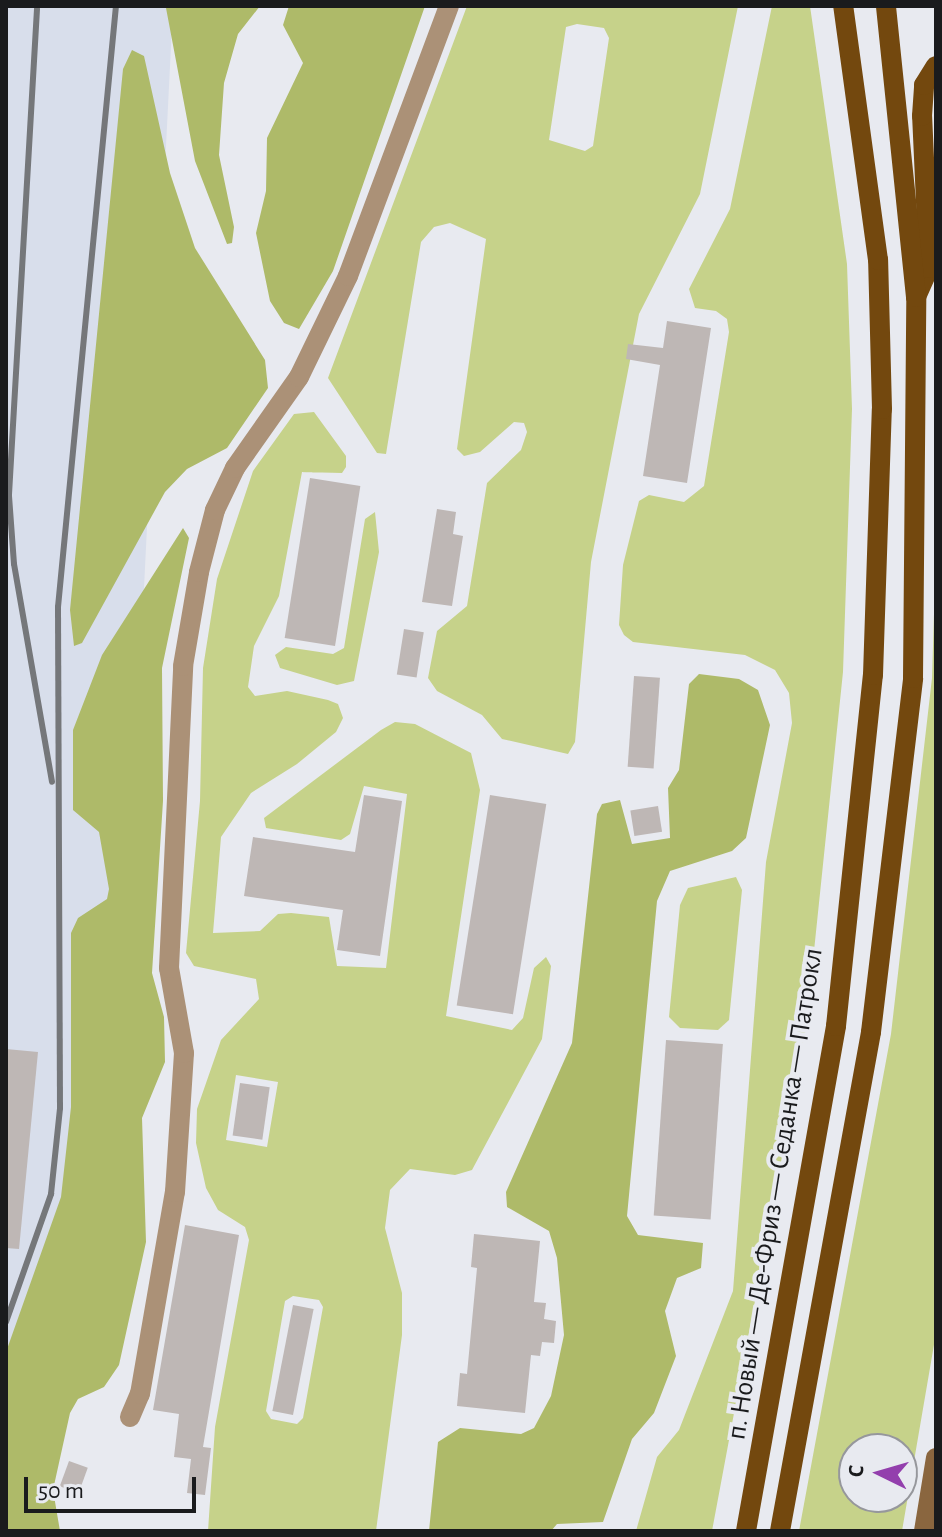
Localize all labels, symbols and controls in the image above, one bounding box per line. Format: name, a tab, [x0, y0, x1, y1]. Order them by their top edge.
street label: п. Новый — Де-Фриз — Седанка — Патрокл	[720, 946, 830, 1442]
north arrow	[838, 1433, 918, 1513]
scale bar	[28, 1461, 200, 1511]
text: С	[845, 1464, 868, 1478]
text: 50 m	[38, 1479, 84, 1503]

